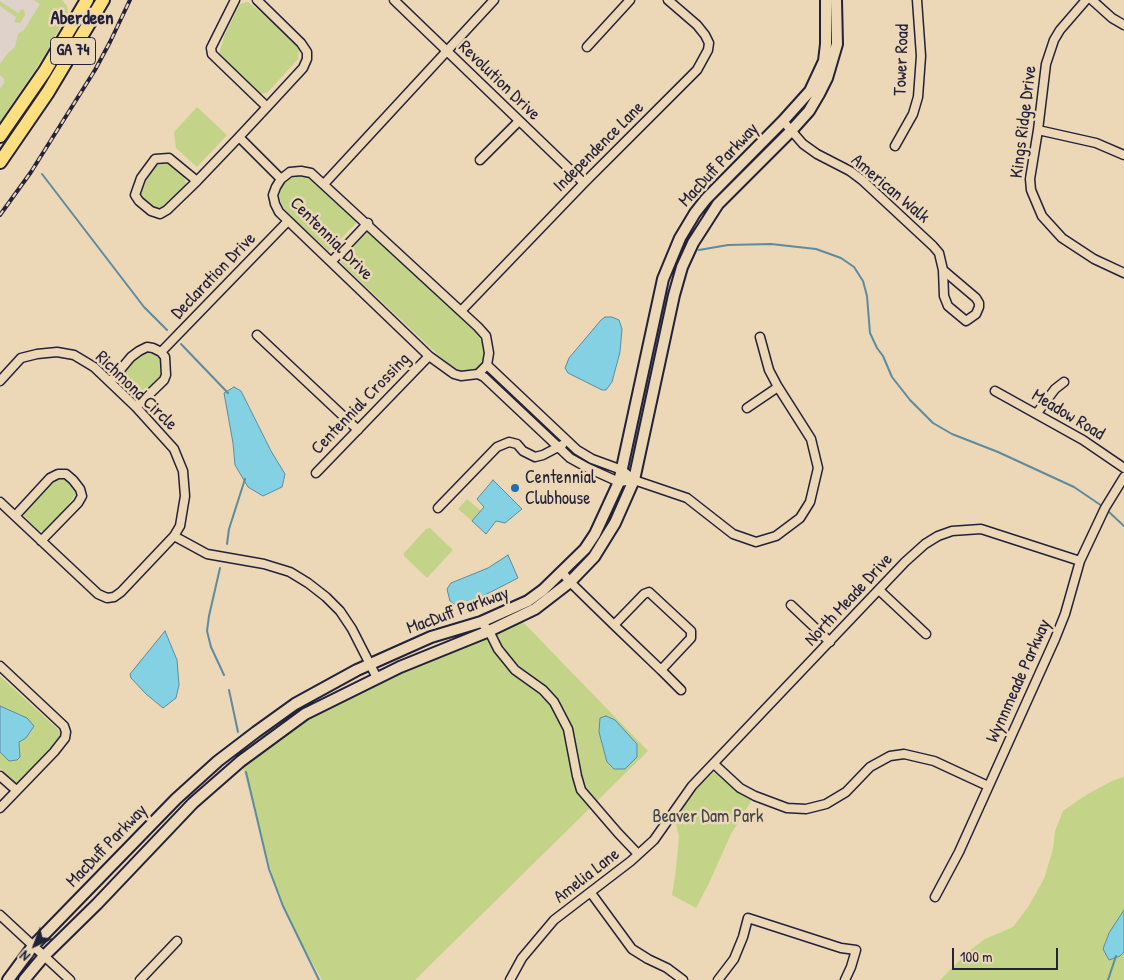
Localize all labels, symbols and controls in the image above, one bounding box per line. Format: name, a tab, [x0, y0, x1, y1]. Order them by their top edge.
district label: Aberdeen	[50, 8, 114, 30]
street label: Tower Road	[890, 24, 914, 96]
road number: GA 74	[50, 37, 96, 64]
street label: Revolution Drive	[454, 37, 544, 125]
street label: Kings Ridge Drive	[1006, 65, 1042, 179]
street label: Independence Lane	[549, 97, 649, 197]
street label: MacDuff Parkway	[675, 118, 763, 212]
street label: American Walk	[846, 150, 934, 228]
street label: Centennial Drive	[285, 193, 377, 285]
street label: Declaration Drive	[167, 228, 261, 324]
street label: Richmond Circle	[91, 347, 181, 435]
street label: Centennial Crossing	[307, 349, 415, 459]
street label: Meadow Road	[1028, 385, 1108, 445]
place label: Centennial Clubhouse	[525, 467, 596, 509]
marker: Centennial Clubhouse	[509, 482, 521, 494]
street label: North Meade Drive	[801, 549, 897, 651]
street label: MacDuff Parkway	[404, 583, 512, 639]
street label: Wynnmeade Parkway	[982, 616, 1056, 746]
street label: MacDuff Parkway	[62, 800, 152, 892]
park label: Beaver Dam Park	[653, 806, 763, 828]
street label: Amelia Lane	[550, 844, 624, 908]
north arrow	[10, 920, 60, 970]
scale bar	[954, 938, 1060, 970]
text: 100 m	[960, 946, 993, 967]
text: N	[15, 947, 34, 966]

